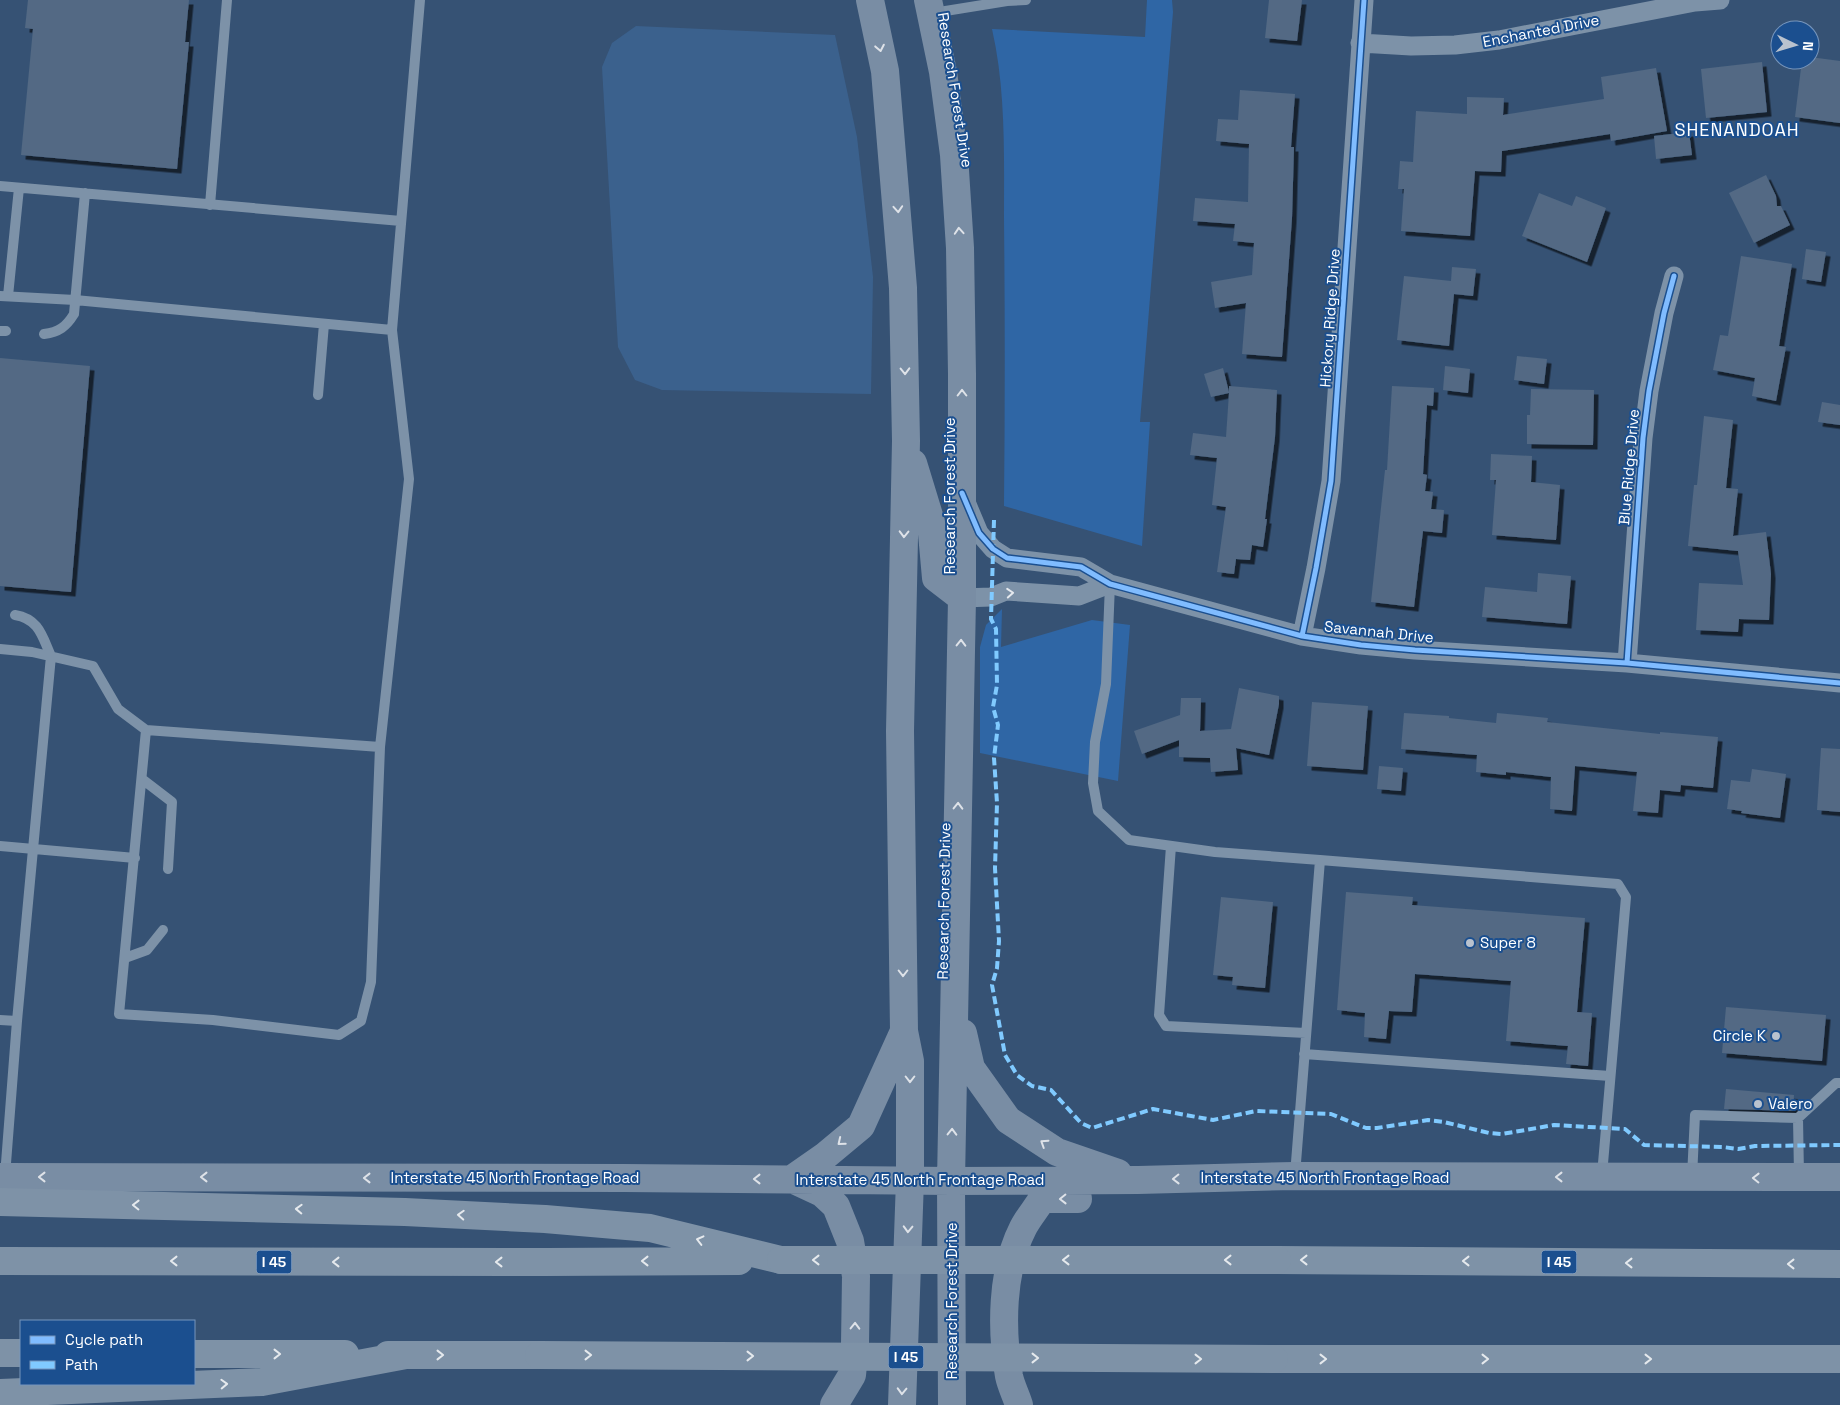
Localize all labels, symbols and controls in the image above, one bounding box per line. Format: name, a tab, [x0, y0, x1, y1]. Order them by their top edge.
street label: Enchanted Drive	[1481, 10, 1601, 51]
street label: Research Forest Drive	[934, 11, 977, 169]
north arrow	[1770, 20, 1820, 70]
text: N	[1799, 41, 1817, 52]
one-way arrow	[874, 43, 885, 52]
district label: SHENANDOAH	[1674, 118, 1800, 141]
one-way arrow	[892, 205, 903, 213]
one-way arrow	[954, 226, 965, 234]
street label: Hickory Ridge Drive	[1315, 248, 1344, 388]
one-way arrow	[900, 368, 910, 376]
one-way arrow	[957, 389, 967, 396]
street label: Blue Ridge Drive	[1614, 408, 1643, 526]
street label: Research Forest Drive	[940, 417, 959, 575]
one-way arrow	[899, 530, 909, 538]
one-way arrow	[1006, 587, 1014, 598]
street label: Savannah Drive	[1323, 616, 1435, 647]
one-way arrow	[956, 639, 966, 646]
one-way arrow	[953, 801, 963, 809]
street label: Research Forest Drive	[933, 822, 954, 980]
place label: Super 8	[1480, 933, 1536, 952]
marker: Super 8	[1464, 937, 1476, 949]
one-way arrow	[898, 969, 909, 977]
place label: Circle K	[1713, 1026, 1766, 1045]
marker: Circle K	[1770, 1030, 1782, 1042]
one-way arrow	[905, 1076, 915, 1084]
place label: Valero	[1768, 1094, 1813, 1113]
marker: Valero	[1752, 1098, 1764, 1110]
one-way arrow	[947, 1128, 957, 1136]
one-way arrow	[838, 1137, 847, 1146]
one-way arrow	[1040, 1140, 1049, 1150]
street label: Interstate 45 North Frontage Road	[390, 1168, 640, 1187]
street label: Interstate 45 North Frontage Road	[1200, 1168, 1450, 1187]
street label: Interstate 45 North Frontage Road	[795, 1170, 1045, 1189]
one-way arrow	[37, 1172, 45, 1182]
one-way arrow	[200, 1172, 208, 1182]
one-way arrow	[1555, 1172, 1562, 1182]
one-way arrow	[362, 1173, 370, 1183]
one-way arrow	[1752, 1173, 1760, 1183]
one-way arrow	[752, 1174, 760, 1184]
one-way arrow	[1171, 1174, 1179, 1184]
one-way arrow	[1059, 1194, 1067, 1204]
one-way arrow	[132, 1200, 140, 1210]
one-way arrow	[294, 1204, 302, 1214]
one-way arrow	[457, 1209, 465, 1220]
street label: Research Forest Drive	[942, 1222, 961, 1380]
one-way arrow	[903, 1225, 914, 1233]
one-way arrow	[695, 1235, 704, 1246]
road number: I 45	[256, 1250, 292, 1274]
road number: I 45	[1542, 1250, 1576, 1274]
one-way arrow	[812, 1255, 820, 1265]
one-way arrow	[1062, 1255, 1070, 1265]
one-way arrow	[1224, 1255, 1232, 1265]
one-way arrow	[1300, 1255, 1308, 1266]
one-way arrow	[169, 1256, 177, 1266]
one-way arrow	[640, 1256, 648, 1267]
one-way arrow	[1462, 1256, 1470, 1267]
one-way arrow	[332, 1257, 340, 1267]
one-way arrow	[494, 1257, 502, 1267]
one-way arrow	[1625, 1257, 1633, 1268]
one-way arrow	[1787, 1259, 1795, 1269]
legend	[20, 1320, 195, 1385]
one-way arrow	[850, 1322, 860, 1330]
text: Cycle path	[65, 1330, 143, 1349]
road number: I 45	[888, 1345, 924, 1368]
one-way arrow	[274, 1349, 282, 1359]
one-way arrow	[436, 1350, 444, 1360]
one-way arrow	[584, 1350, 592, 1360]
one-way arrow	[746, 1351, 754, 1361]
one-way arrow	[1032, 1353, 1039, 1363]
one-way arrow	[1194, 1354, 1202, 1364]
one-way arrow	[1320, 1354, 1327, 1364]
one-way arrow	[1482, 1354, 1490, 1364]
one-way arrow	[1644, 1354, 1652, 1364]
text: Path	[65, 1355, 98, 1374]
one-way arrow	[220, 1379, 228, 1389]
one-way arrow	[897, 1388, 907, 1396]

